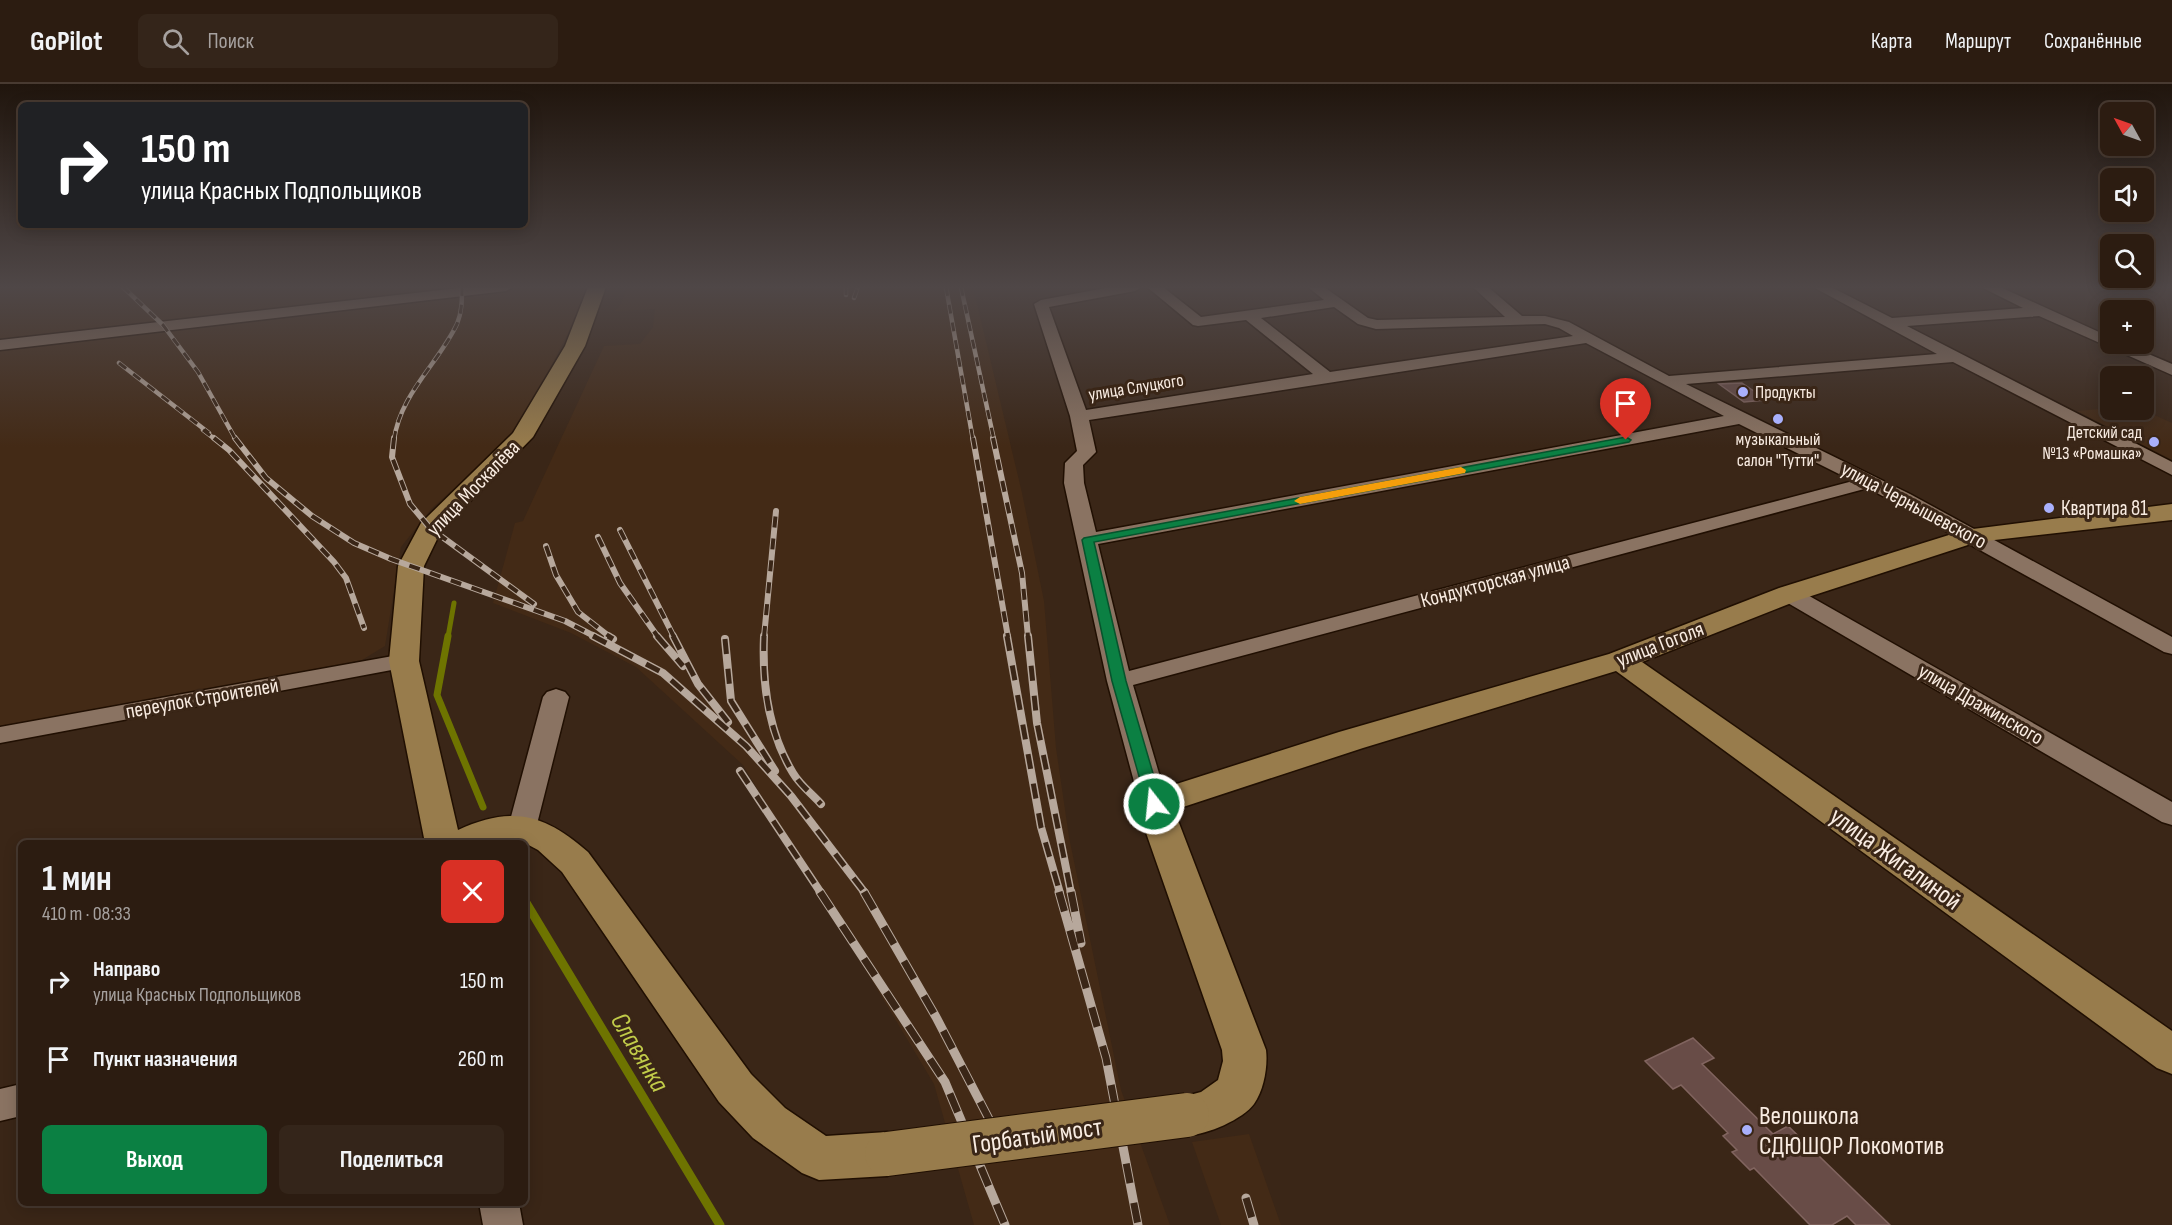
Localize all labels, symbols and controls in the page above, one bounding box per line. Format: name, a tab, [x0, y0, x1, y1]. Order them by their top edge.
search box	[138, 14, 558, 68]
text: GoPilot	[30, 25, 102, 58]
icon: search	[159, 25, 192, 58]
text: Поиск	[207, 28, 254, 55]
text: Карта	[1871, 29, 1912, 54]
text: Маршрут	[1945, 29, 2011, 54]
text: Сохранённые	[2044, 29, 2142, 54]
north arrow	[2100, 102, 2154, 156]
map controls	[2100, 102, 2154, 420]
text: 150 m	[141, 124, 230, 175]
icon: right	[42, 126, 120, 204]
button: sound	[2100, 168, 2154, 222]
text: улица Красных Подпольщиков	[141, 175, 422, 207]
button: search	[2100, 234, 2154, 288]
button: +	[2100, 300, 2154, 354]
button: −	[2100, 366, 2154, 420]
street label: улица Слуцкого	[1087, 370, 1185, 405]
pin	[1600, 378, 1651, 440]
place label: Продукты	[1755, 382, 1816, 403]
marker: Продукты	[1736, 385, 1750, 399]
icon: arrive	[1609, 387, 1642, 420]
marker: музыкальный салон "Тутти"	[1771, 412, 1785, 426]
place label: Детский сад №13 «Ромашка»	[2042, 422, 2143, 464]
place label: музыкальный салон "Тутти"	[1736, 429, 1820, 471]
street label: улица Москалёва	[422, 435, 525, 541]
marker: Детский сад №13 «Ромашка»	[2147, 435, 2161, 449]
street label: улица Чернышевского	[1837, 456, 1991, 554]
place label: Квартира 81	[2061, 496, 2148, 521]
marker: Квартира 81	[2042, 501, 2056, 515]
street label: Кондукторская улица	[1418, 550, 1572, 613]
street label: улица Гоголя	[1613, 616, 1707, 673]
street label: улица Дражинского	[1914, 658, 2048, 750]
street label: переулок Строителей	[124, 673, 281, 724]
position arrow	[1122, 772, 1186, 836]
street label: улица Жигалиной	[1823, 801, 1967, 917]
text: 1 мин	[42, 858, 112, 901]
button: close	[441, 860, 504, 923]
text: 410 m · 08:33	[42, 902, 131, 926]
text: Направо	[93, 956, 160, 983]
icon: right	[42, 965, 75, 998]
text: 150 m	[460, 968, 504, 995]
text: улица Красных Подпольщиков	[93, 983, 301, 1007]
water label: Славянка	[603, 1007, 675, 1098]
icon: arrive	[42, 1043, 75, 1076]
text: Пункт назначения	[93, 1046, 237, 1073]
text: 260 m	[458, 1046, 504, 1073]
place label: Велошкола СДЮШОР Локомотив	[1759, 1101, 1944, 1162]
street label: Горбатый мост	[970, 1112, 1104, 1161]
marker: Велошкола СДЮШОР Локомотив	[1740, 1123, 1754, 1137]
button: Выход	[42, 1125, 267, 1194]
button: Поделиться	[279, 1125, 504, 1194]

